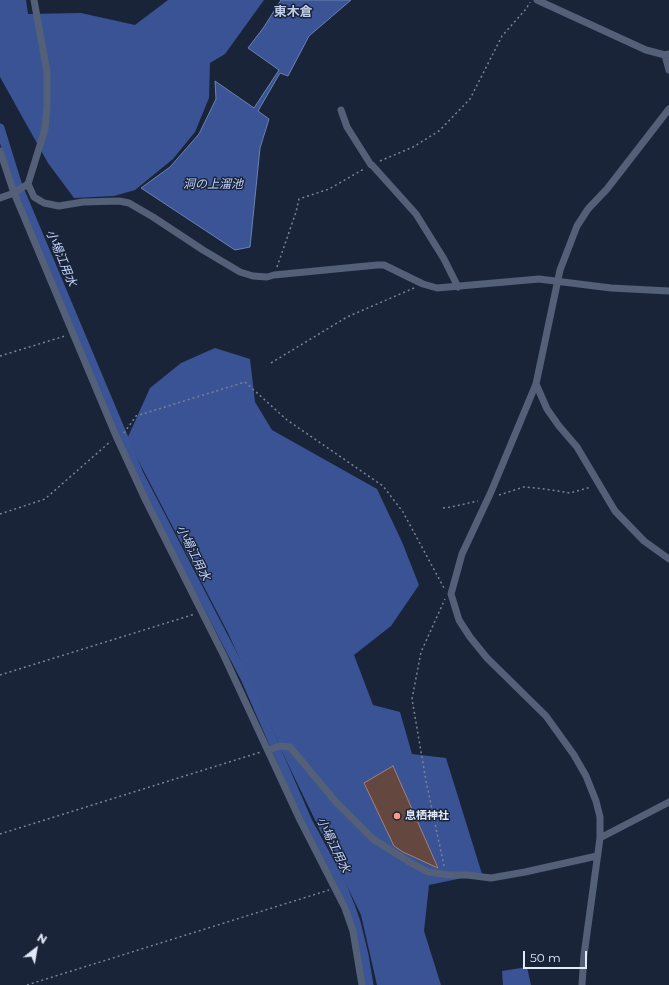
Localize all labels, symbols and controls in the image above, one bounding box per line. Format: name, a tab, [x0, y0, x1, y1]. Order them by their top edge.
district label: 東木倉	[274, 4, 312, 20]
water label: 洞の上溜池	[183, 177, 243, 191]
water label: 小場江用水	[43, 228, 79, 288]
water label: 小場江用水	[173, 523, 213, 583]
place label: 息栖神社	[405, 809, 449, 823]
marker: 息栖神社	[392, 811, 402, 821]
water label: 小場江用水	[313, 815, 353, 875]
north arrow	[16, 929, 56, 969]
text: N	[35, 930, 50, 947]
scale bar	[525, 943, 589, 969]
text: 50 m	[530, 950, 561, 965]

